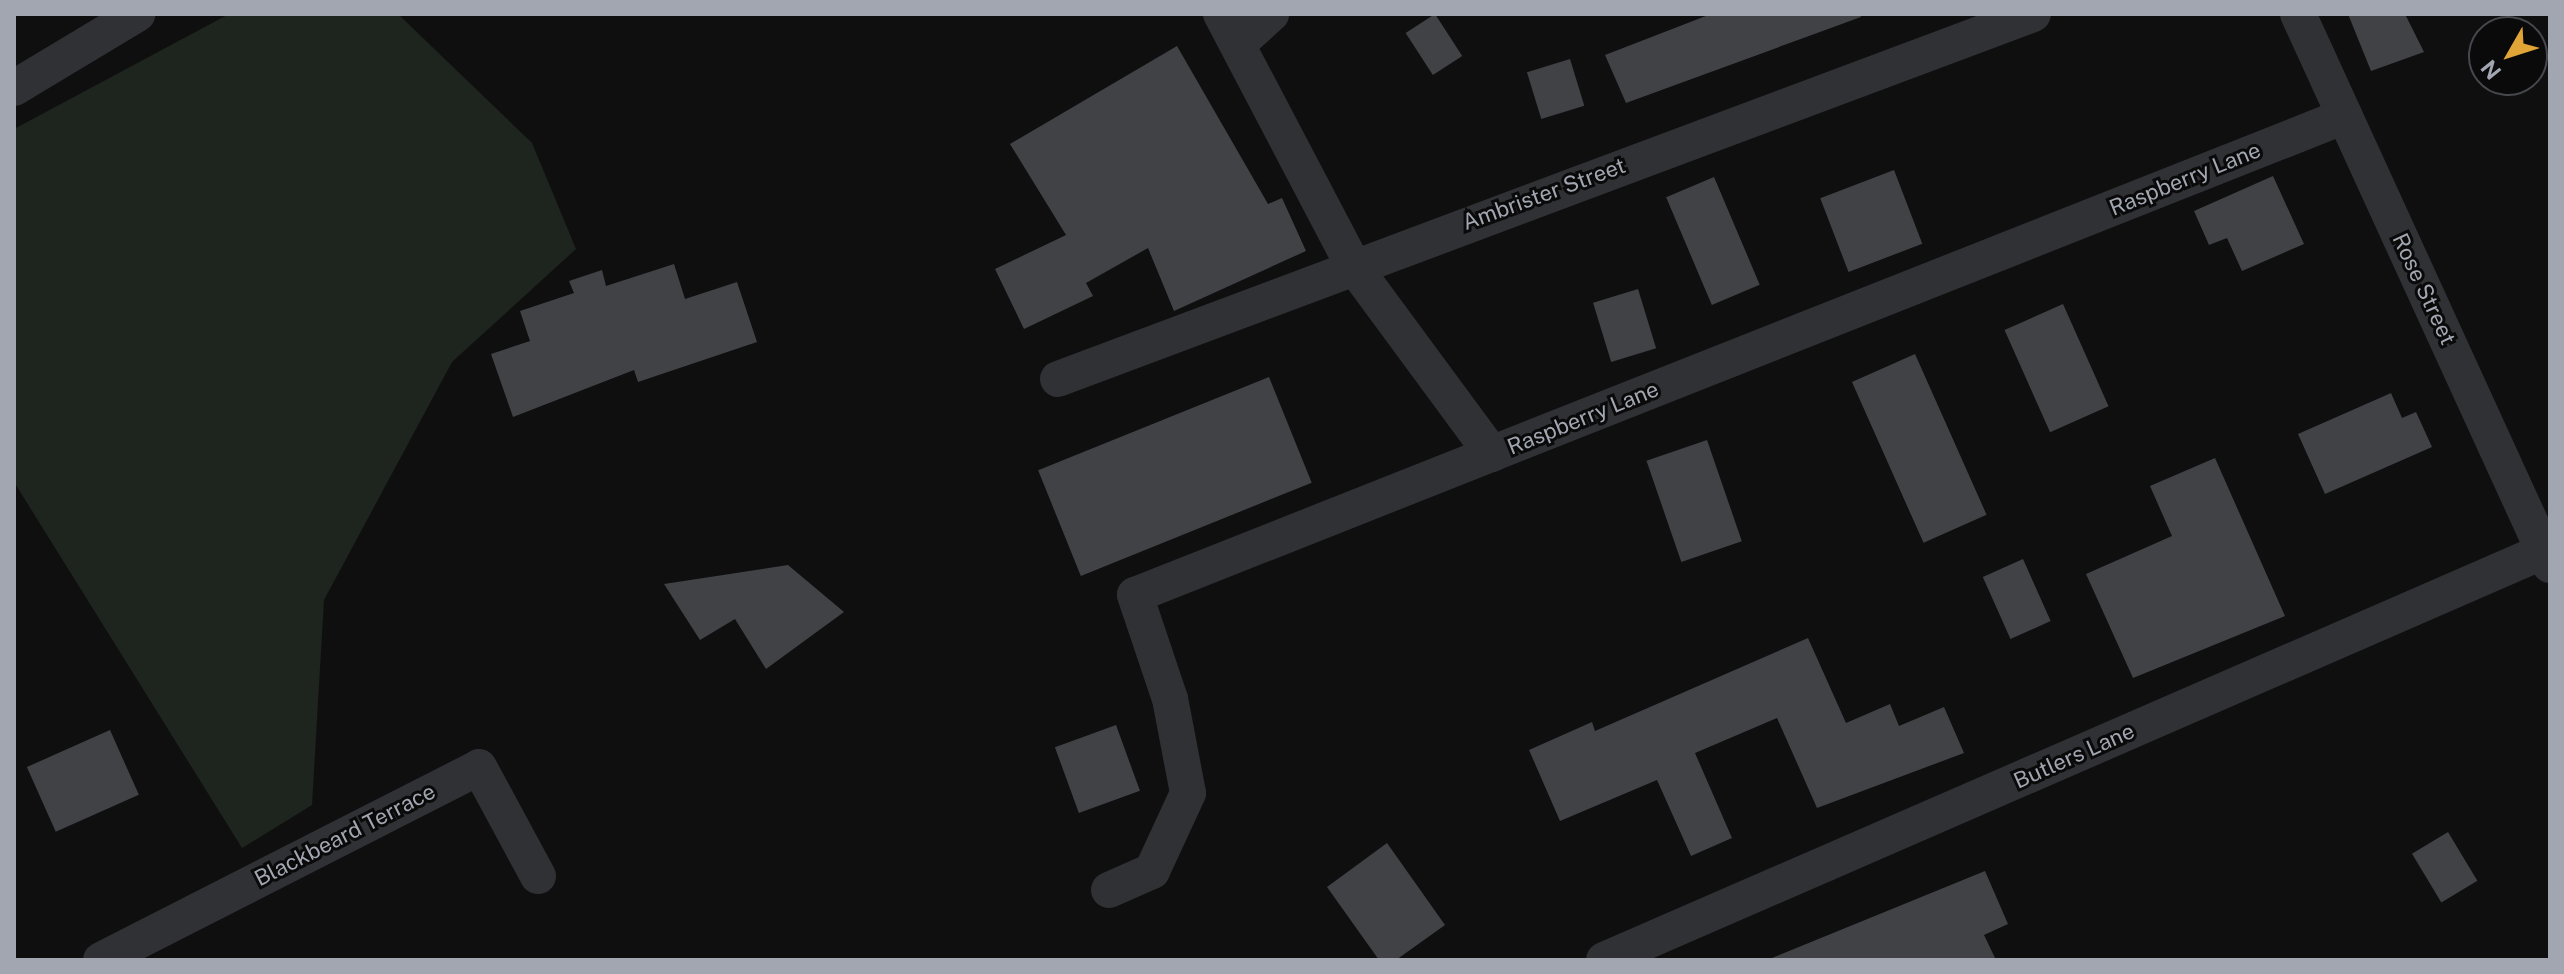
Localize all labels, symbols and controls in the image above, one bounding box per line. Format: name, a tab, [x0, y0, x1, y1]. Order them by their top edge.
north arrow	[2468, 16, 2548, 96]
text: N	[2475, 55, 2506, 85]
street label: Raspberry Lane	[2106, 137, 2264, 221]
street label: Ambrister Street	[1459, 152, 1629, 236]
street label: Rose Street	[2387, 229, 2461, 349]
street label: Raspberry Lane	[1504, 376, 1662, 460]
street label: Butlers Lane	[2010, 718, 2138, 794]
street label: Blackbeard Terrace	[250, 778, 440, 892]

